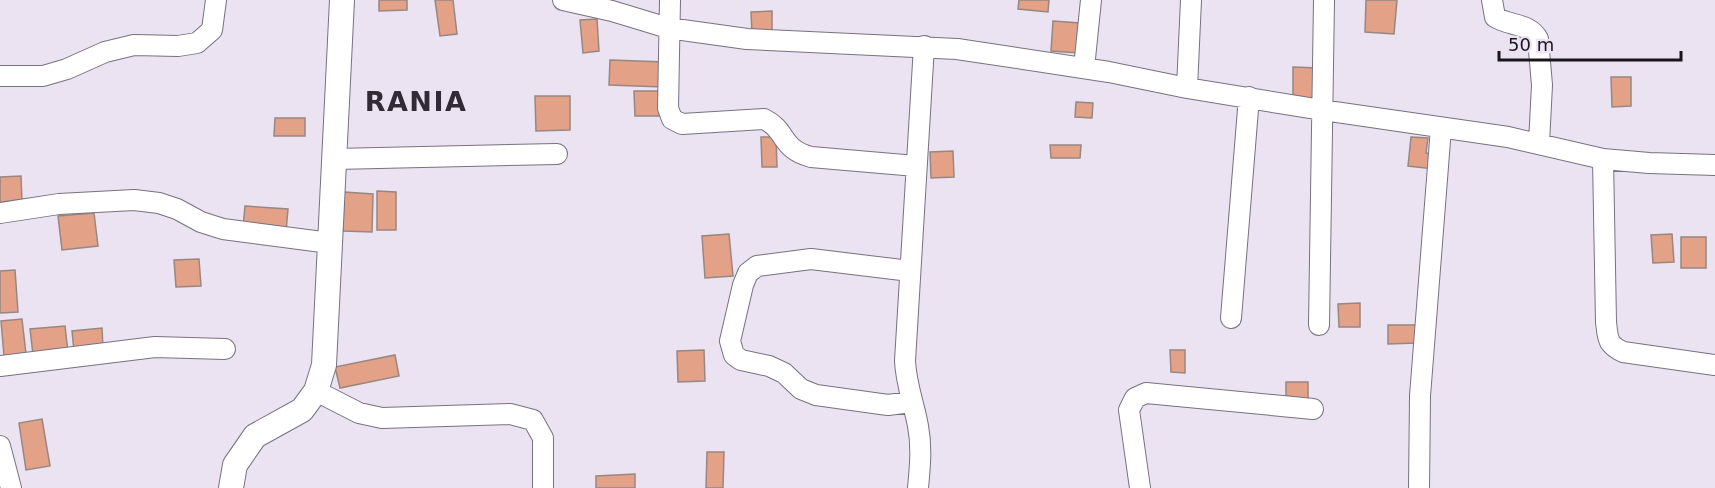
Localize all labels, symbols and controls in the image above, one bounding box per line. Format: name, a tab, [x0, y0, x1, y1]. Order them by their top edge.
scale bar	[1499, 24, 1680, 62]
text: 50 m	[1508, 34, 1554, 55]
district label: RANIA	[365, 86, 467, 117]

